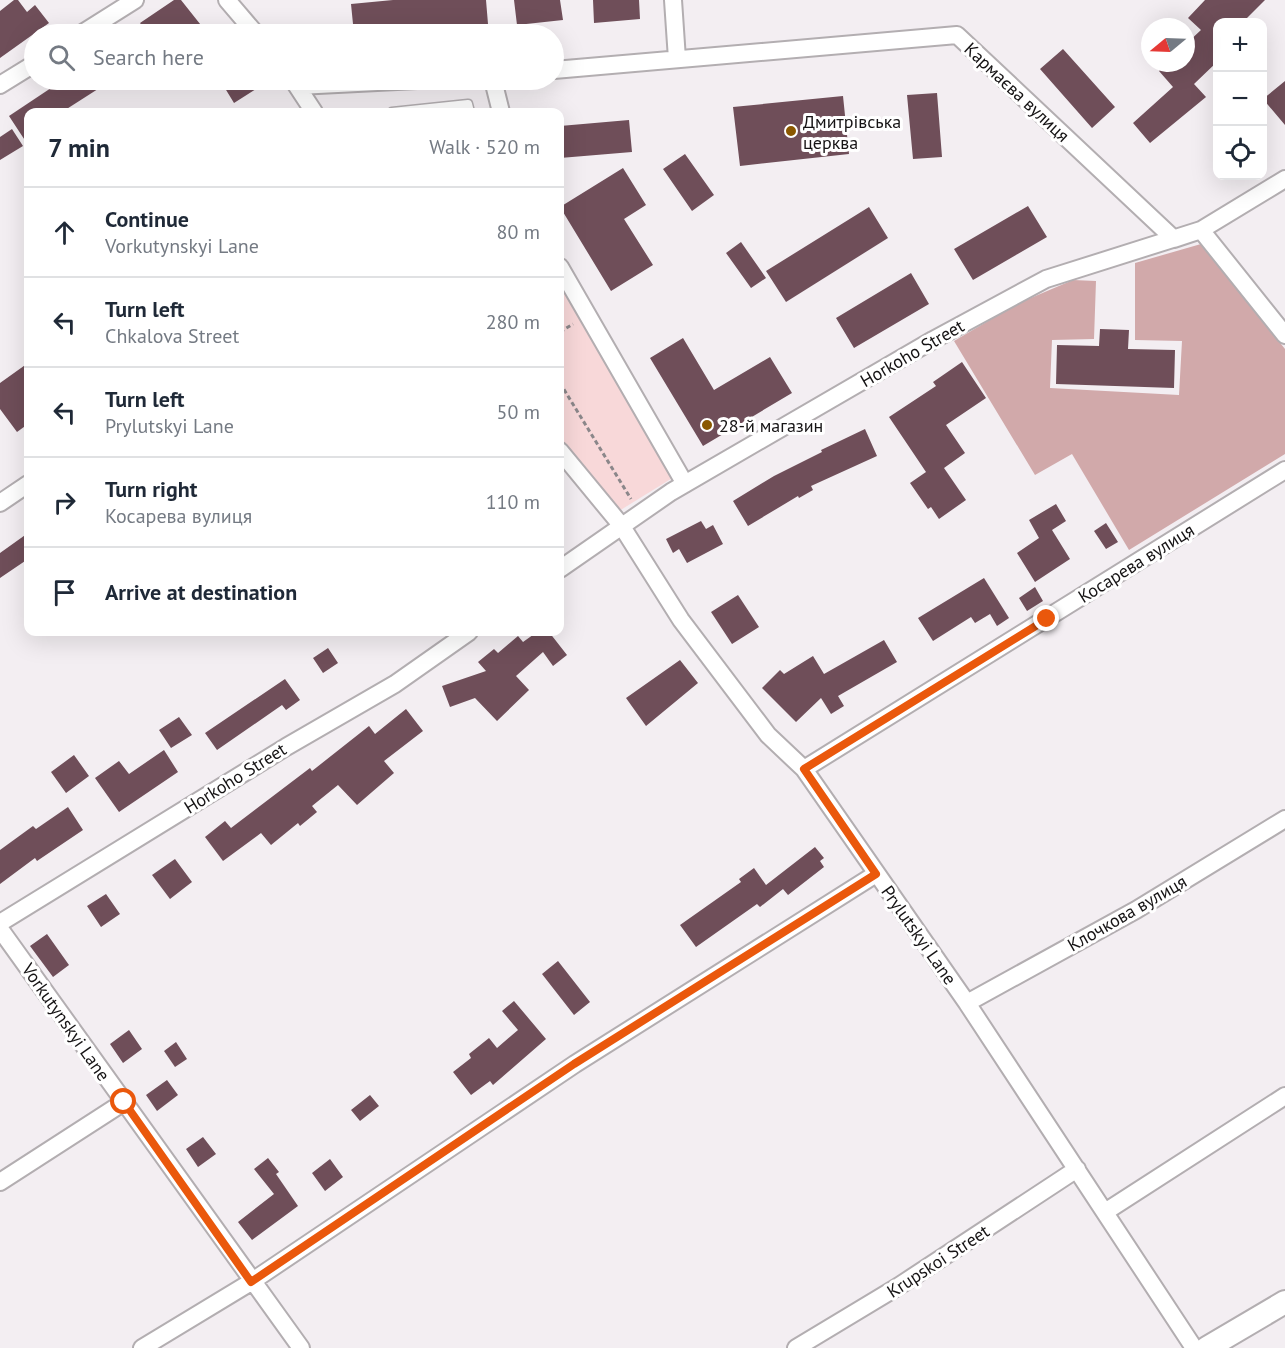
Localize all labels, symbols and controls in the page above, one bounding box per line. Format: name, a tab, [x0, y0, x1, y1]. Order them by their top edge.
north arrow	[1141, 18, 1195, 72]
map controls	[1213, 18, 1267, 180]
button: +	[1213, 18, 1267, 72]
search box	[24, 24, 564, 90]
street label: Кармаєва вулиця	[959, 37, 1075, 147]
icon: search	[45, 41, 78, 74]
text: Search here	[93, 43, 204, 71]
button: −	[1213, 72, 1267, 126]
place label: Дмитрівська церква	[803, 110, 901, 154]
marker: Дмитрівська церква	[784, 124, 798, 138]
button: locate	[1213, 126, 1267, 180]
text: 7 min	[48, 131, 110, 164]
text: Walk · 520 m	[429, 134, 540, 160]
text: Continue	[105, 205, 189, 233]
icon: ahead	[48, 216, 81, 249]
text: 80 m	[497, 219, 540, 245]
text: Vorkutynskyi Lane	[105, 233, 259, 259]
text: Turn left	[105, 295, 185, 323]
icon: left	[48, 306, 81, 339]
text: 280 m	[486, 309, 540, 335]
street label: Horkoho Street	[856, 314, 968, 392]
text: Chkalova Street	[105, 323, 239, 349]
text: Turn left	[105, 385, 185, 413]
icon: left	[48, 396, 81, 429]
text: 50 m	[497, 399, 540, 425]
text: Prylutskyi Lane	[105, 413, 234, 439]
place label: 28-й магазин	[719, 414, 823, 437]
marker: 28-й магазин	[700, 418, 714, 432]
text: Turn right	[105, 475, 197, 503]
icon: right	[48, 486, 81, 519]
text: 110 m	[486, 489, 540, 515]
text: Косарева вулиця	[105, 503, 252, 529]
street label: Косарева вулиця	[1074, 518, 1198, 608]
icon: arrive	[48, 576, 81, 609]
text: Arrive at destination	[105, 578, 297, 606]
route end	[1033, 605, 1059, 631]
street label: Horkoho Street	[180, 737, 290, 819]
street label: Клочкова вулиця	[1063, 870, 1191, 956]
street label: Prylutskyi Lane	[876, 881, 962, 989]
street label: Vorkutynskyi Lane	[16, 958, 115, 1085]
route start	[110, 1088, 136, 1114]
street label: Krupskoi Street	[883, 1219, 993, 1303]

